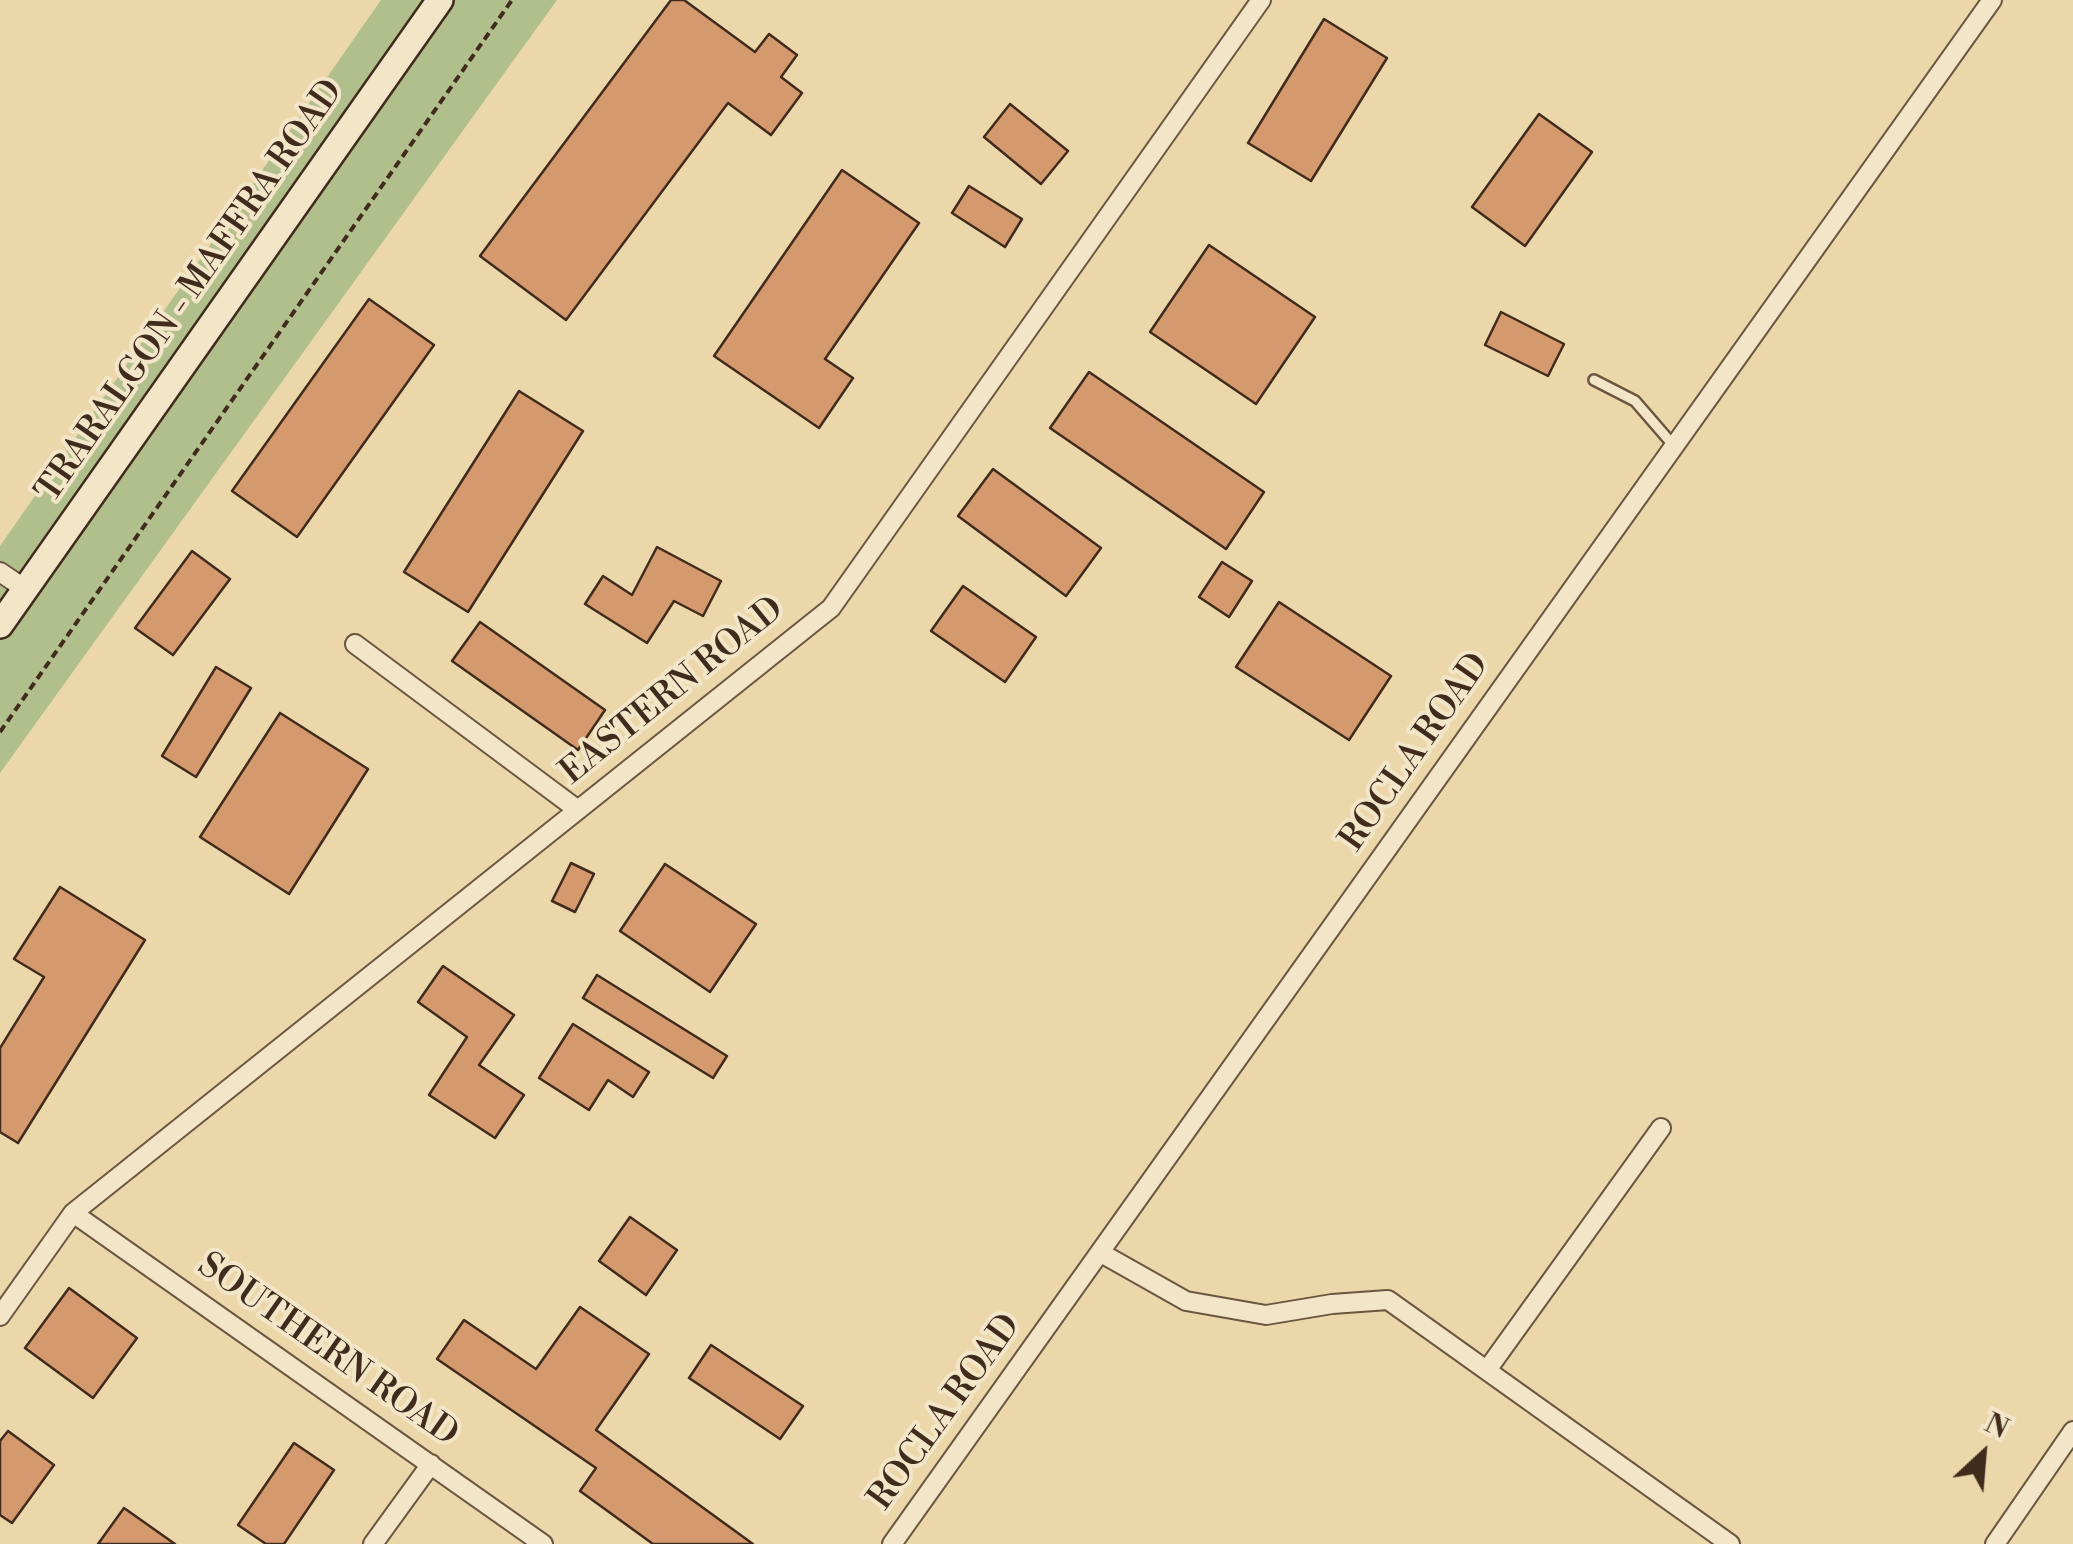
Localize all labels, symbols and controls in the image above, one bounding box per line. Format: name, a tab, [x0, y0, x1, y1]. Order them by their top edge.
street label: TRARALGON - MAFFRA ROAD	[29, 73, 353, 511]
street label: EASTERN ROAD	[553, 589, 793, 795]
street label: ROCLA ROAD	[1332, 646, 1500, 860]
street label: SOUTHERN ROAD	[189, 1245, 465, 1457]
street label: ROCLA ROAD	[861, 1307, 1031, 1519]
north arrow	[1933, 1404, 2033, 1504]
text: N	[1979, 1406, 2014, 1447]

